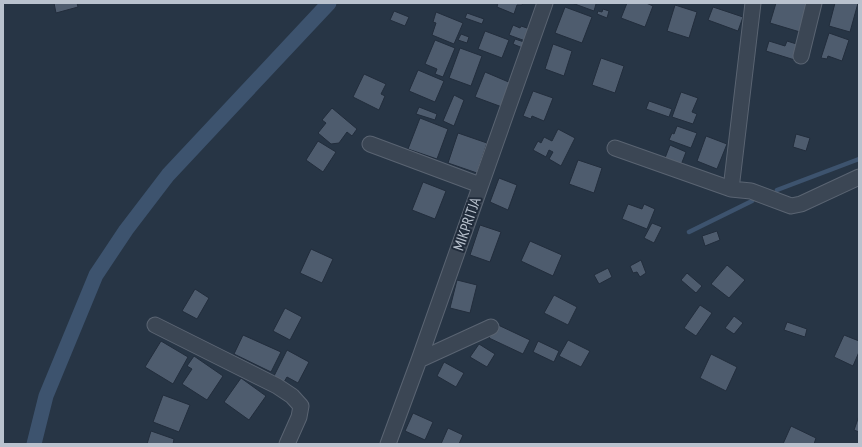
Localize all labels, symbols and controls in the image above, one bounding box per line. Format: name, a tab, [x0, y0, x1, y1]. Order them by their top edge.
street label: MIKPRITJA	[449, 194, 485, 253]

